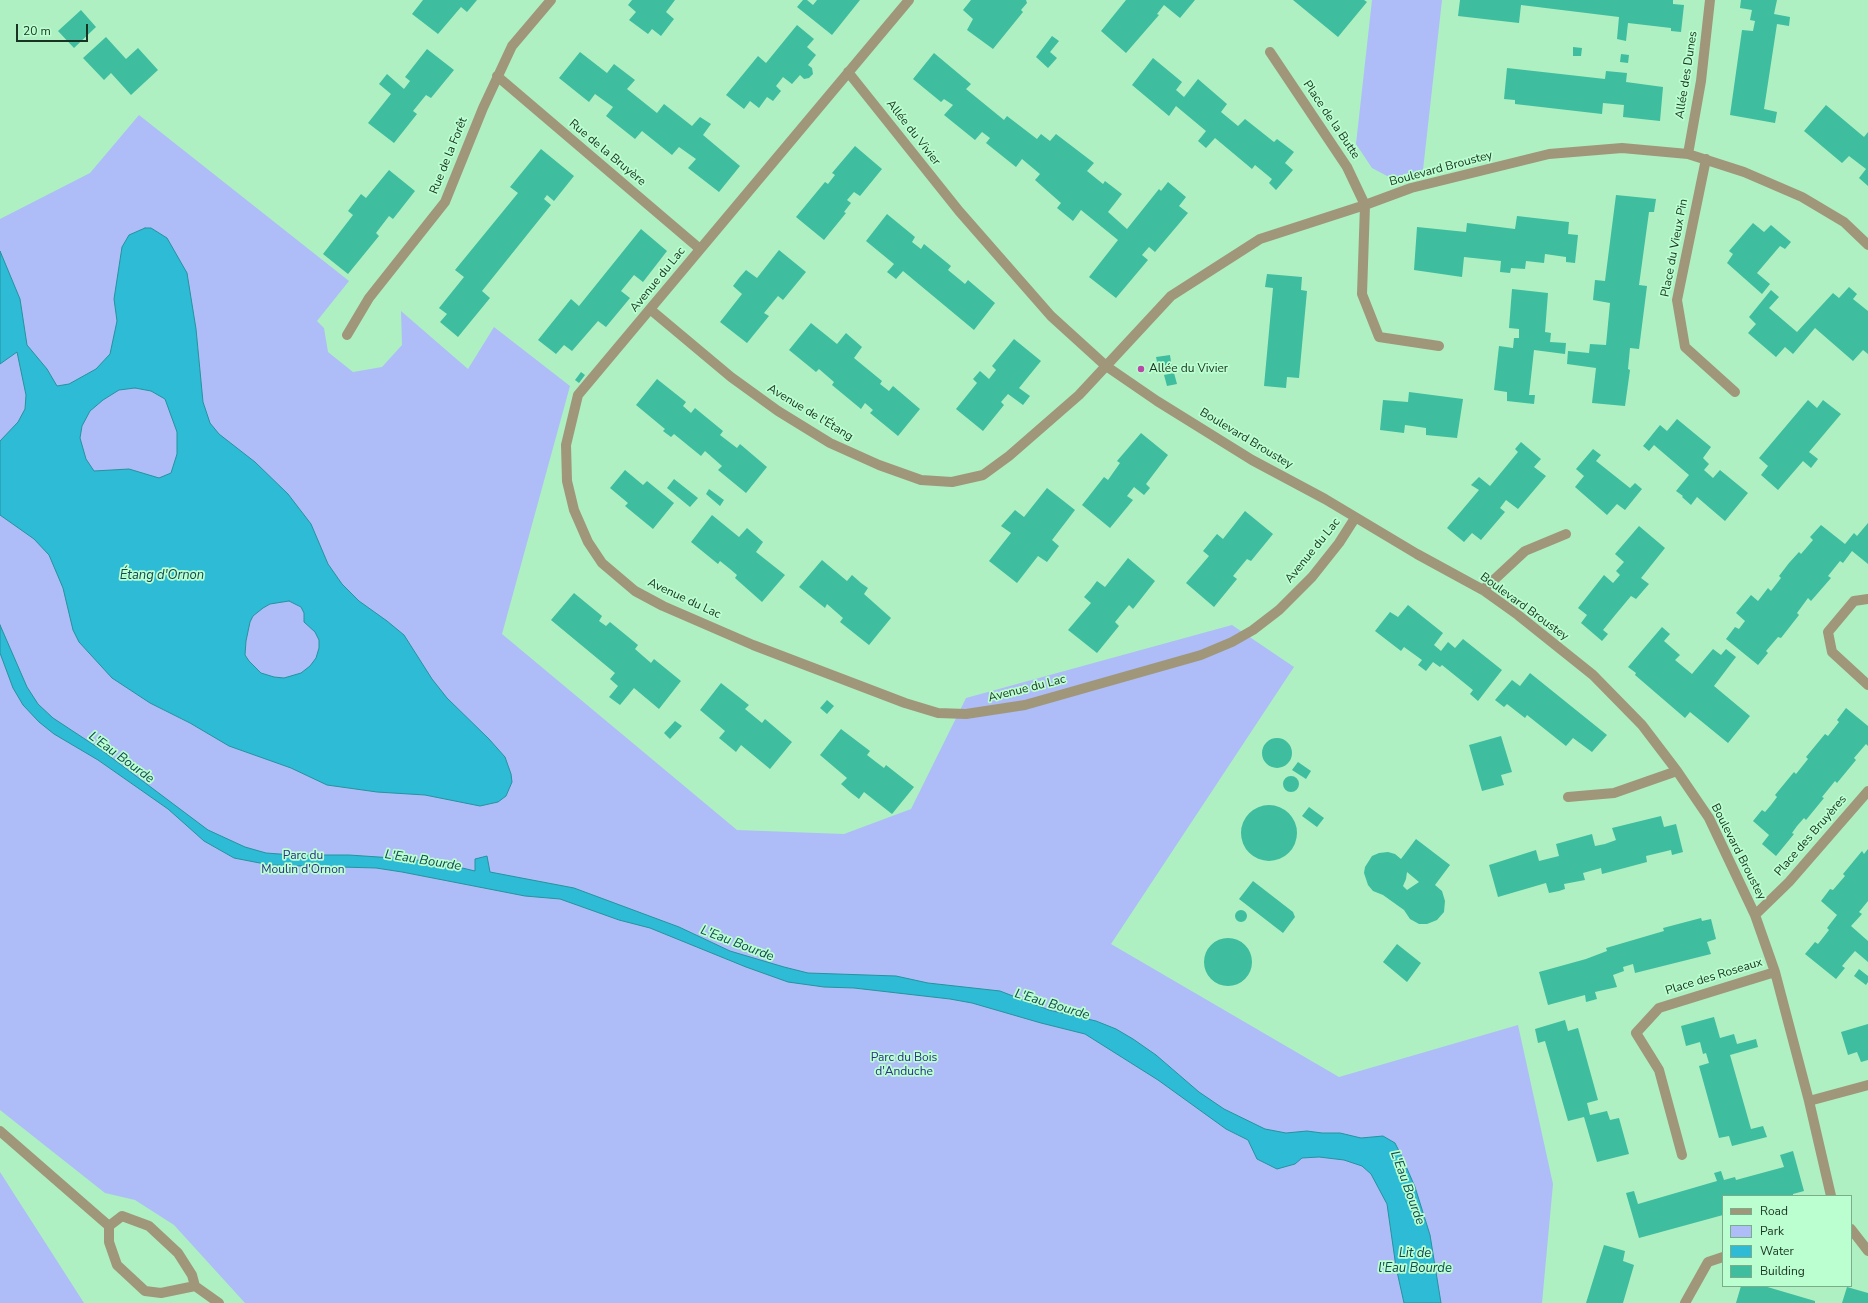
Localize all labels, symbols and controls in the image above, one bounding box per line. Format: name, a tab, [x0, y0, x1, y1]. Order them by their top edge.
scale bar	[18, 16, 90, 42]
text: 20 m	[23, 23, 51, 39]
street label: Allée des Dunes	[1673, 30, 1701, 120]
street label: Place de la Butte	[1300, 78, 1362, 162]
street label: Allée du Vivier	[883, 97, 943, 169]
street label: Rue de la Forêt	[427, 116, 471, 196]
street label: Rue de la Bruyère	[566, 117, 648, 189]
street label: Boulevard Broustey	[1388, 148, 1494, 190]
street label: Place du Vieux Pin	[1658, 198, 1692, 298]
street label: Avenue du Lac	[627, 245, 689, 315]
place label: Allée du Vivier	[1149, 362, 1228, 376]
marker: Allée du Vivier	[1136, 364, 1146, 374]
street label: Avenue de l'Étang	[765, 382, 855, 444]
street label: Boulevard Broustey	[1197, 406, 1295, 472]
street label: Avenue du Lac	[1282, 516, 1344, 586]
water label: Étang d'Ornon	[120, 568, 204, 584]
street label: Boulevard Broustey	[1477, 570, 1571, 644]
street label: Avenue du Lac	[645, 576, 723, 622]
street label: Avenue du Lac	[987, 672, 1067, 706]
water label: L'Eau Bourde	[85, 729, 157, 787]
street label: Place des Bruyères	[1772, 793, 1850, 879]
street label: Boulevard Broustey	[1708, 801, 1768, 903]
water label: L'Eau Bourde	[384, 847, 462, 875]
park label: Parc du Moulin d'Ornon	[261, 849, 345, 877]
water label: L'Eau Bourde	[698, 923, 776, 965]
street label: Place des Roseaux	[1664, 955, 1764, 999]
water label: L'Eau Bourde	[1013, 986, 1091, 1024]
park label: Parc du Bois d'Anduche	[871, 1051, 937, 1079]
water label: L'Eau Bourde	[1386, 1149, 1428, 1227]
legend	[1722, 1195, 1852, 1287]
text: Road	[1760, 1203, 1788, 1219]
text: Park	[1760, 1223, 1784, 1239]
text: Water	[1760, 1243, 1794, 1259]
water label: Lit de l'Eau Bourde	[1378, 1246, 1452, 1277]
text: Building	[1760, 1263, 1805, 1279]

